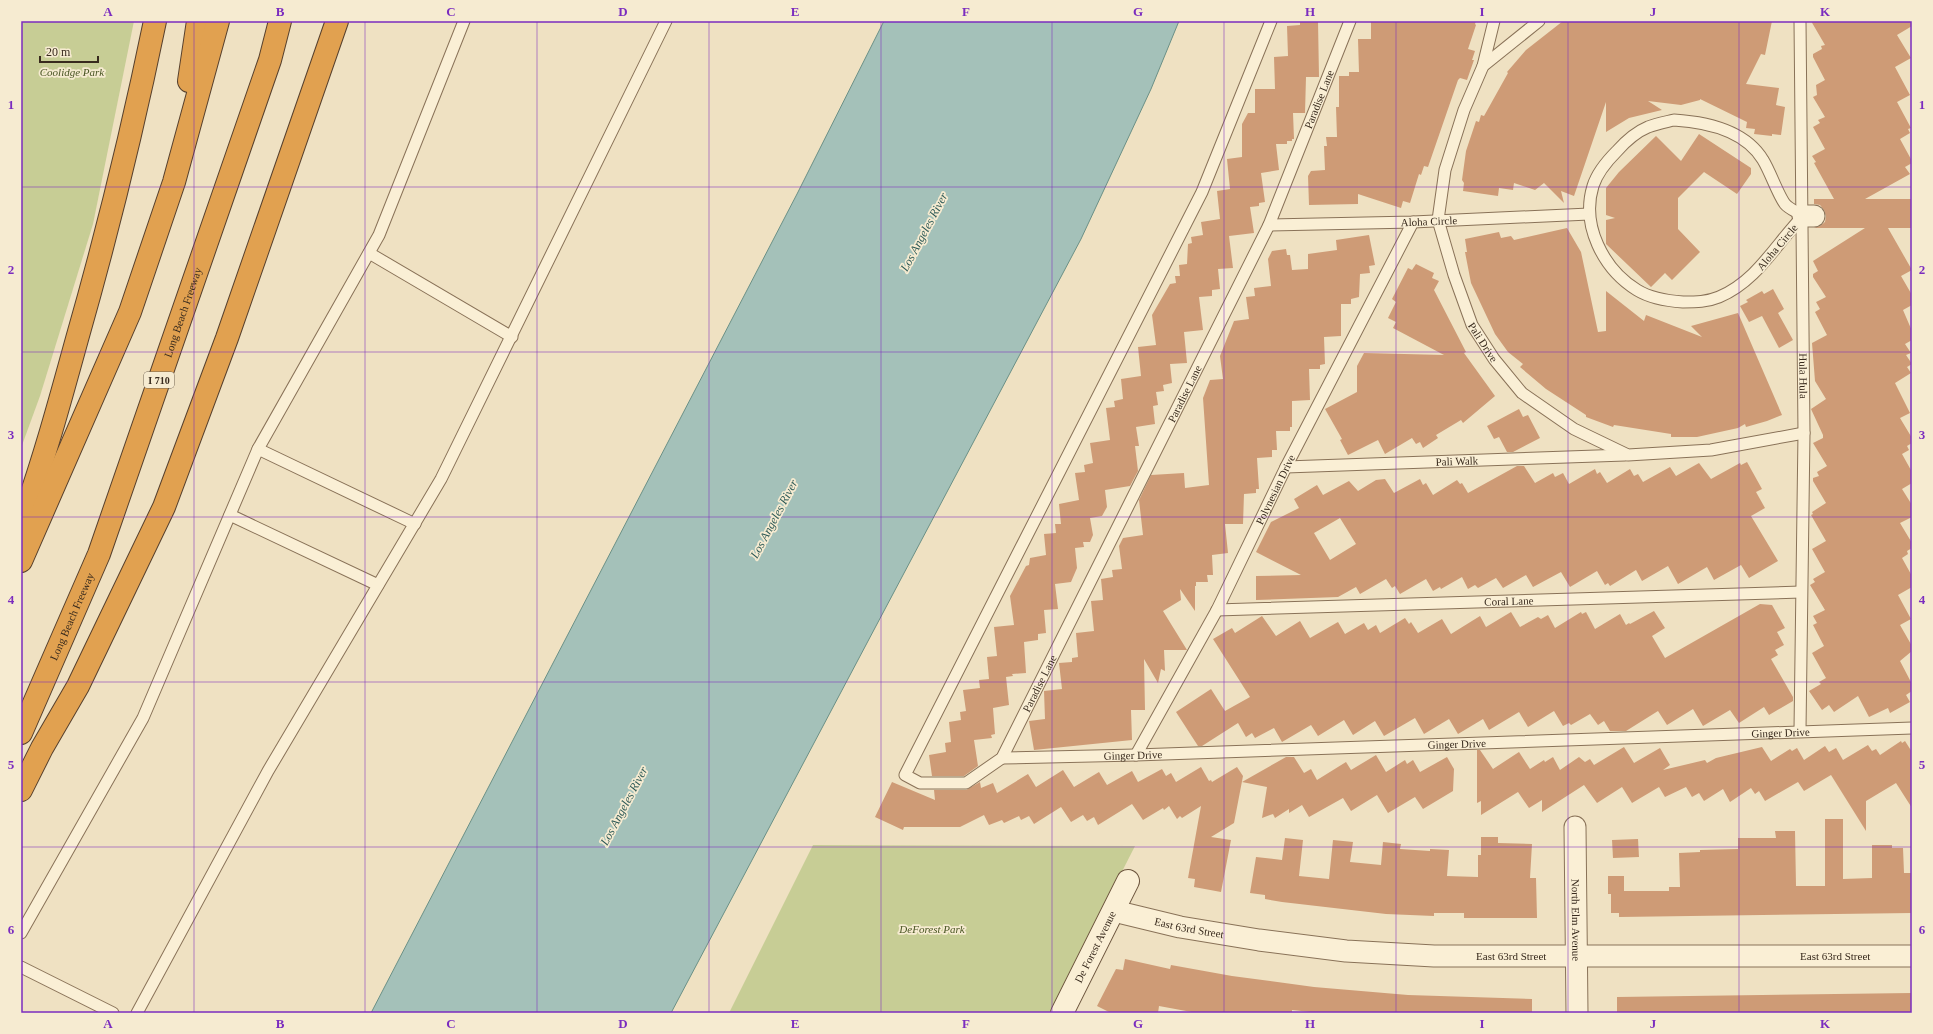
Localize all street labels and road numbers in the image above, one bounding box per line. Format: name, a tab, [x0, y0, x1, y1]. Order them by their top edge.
street label: Paradise Lane	[1302, 68, 1336, 130]
street label: Aloha Circle	[1401, 214, 1458, 228]
street label: Aloha Circle	[1754, 221, 1800, 273]
street label: Long Beach Freeway	[162, 265, 204, 359]
street label: Pali Drive	[1466, 320, 1500, 364]
street label: Hula Hula	[1797, 353, 1810, 399]
street label: Paradise Lane	[1165, 363, 1204, 424]
road number: I 710	[144, 372, 174, 388]
street label: Polynesian Drive	[1253, 452, 1297, 526]
street label: Pali Walk	[1435, 454, 1479, 468]
street label: Long Beach Freeway	[47, 571, 96, 662]
street label: Coral Lane	[1484, 594, 1534, 608]
street label: Paradise Lane	[1020, 653, 1059, 714]
street label: Ginger Drive	[1751, 726, 1810, 740]
street label: Ginger Drive	[1427, 737, 1486, 751]
street label: Ginger Drive	[1104, 748, 1162, 762]
street label: North Elm Avenue	[1570, 879, 1582, 961]
street label: De Forest Avenue	[1072, 909, 1118, 985]
street label: East 63rd Street	[1153, 915, 1225, 940]
street label: East 63rd Street	[1476, 950, 1546, 962]
street label: East 63rd Street	[1800, 950, 1870, 962]

